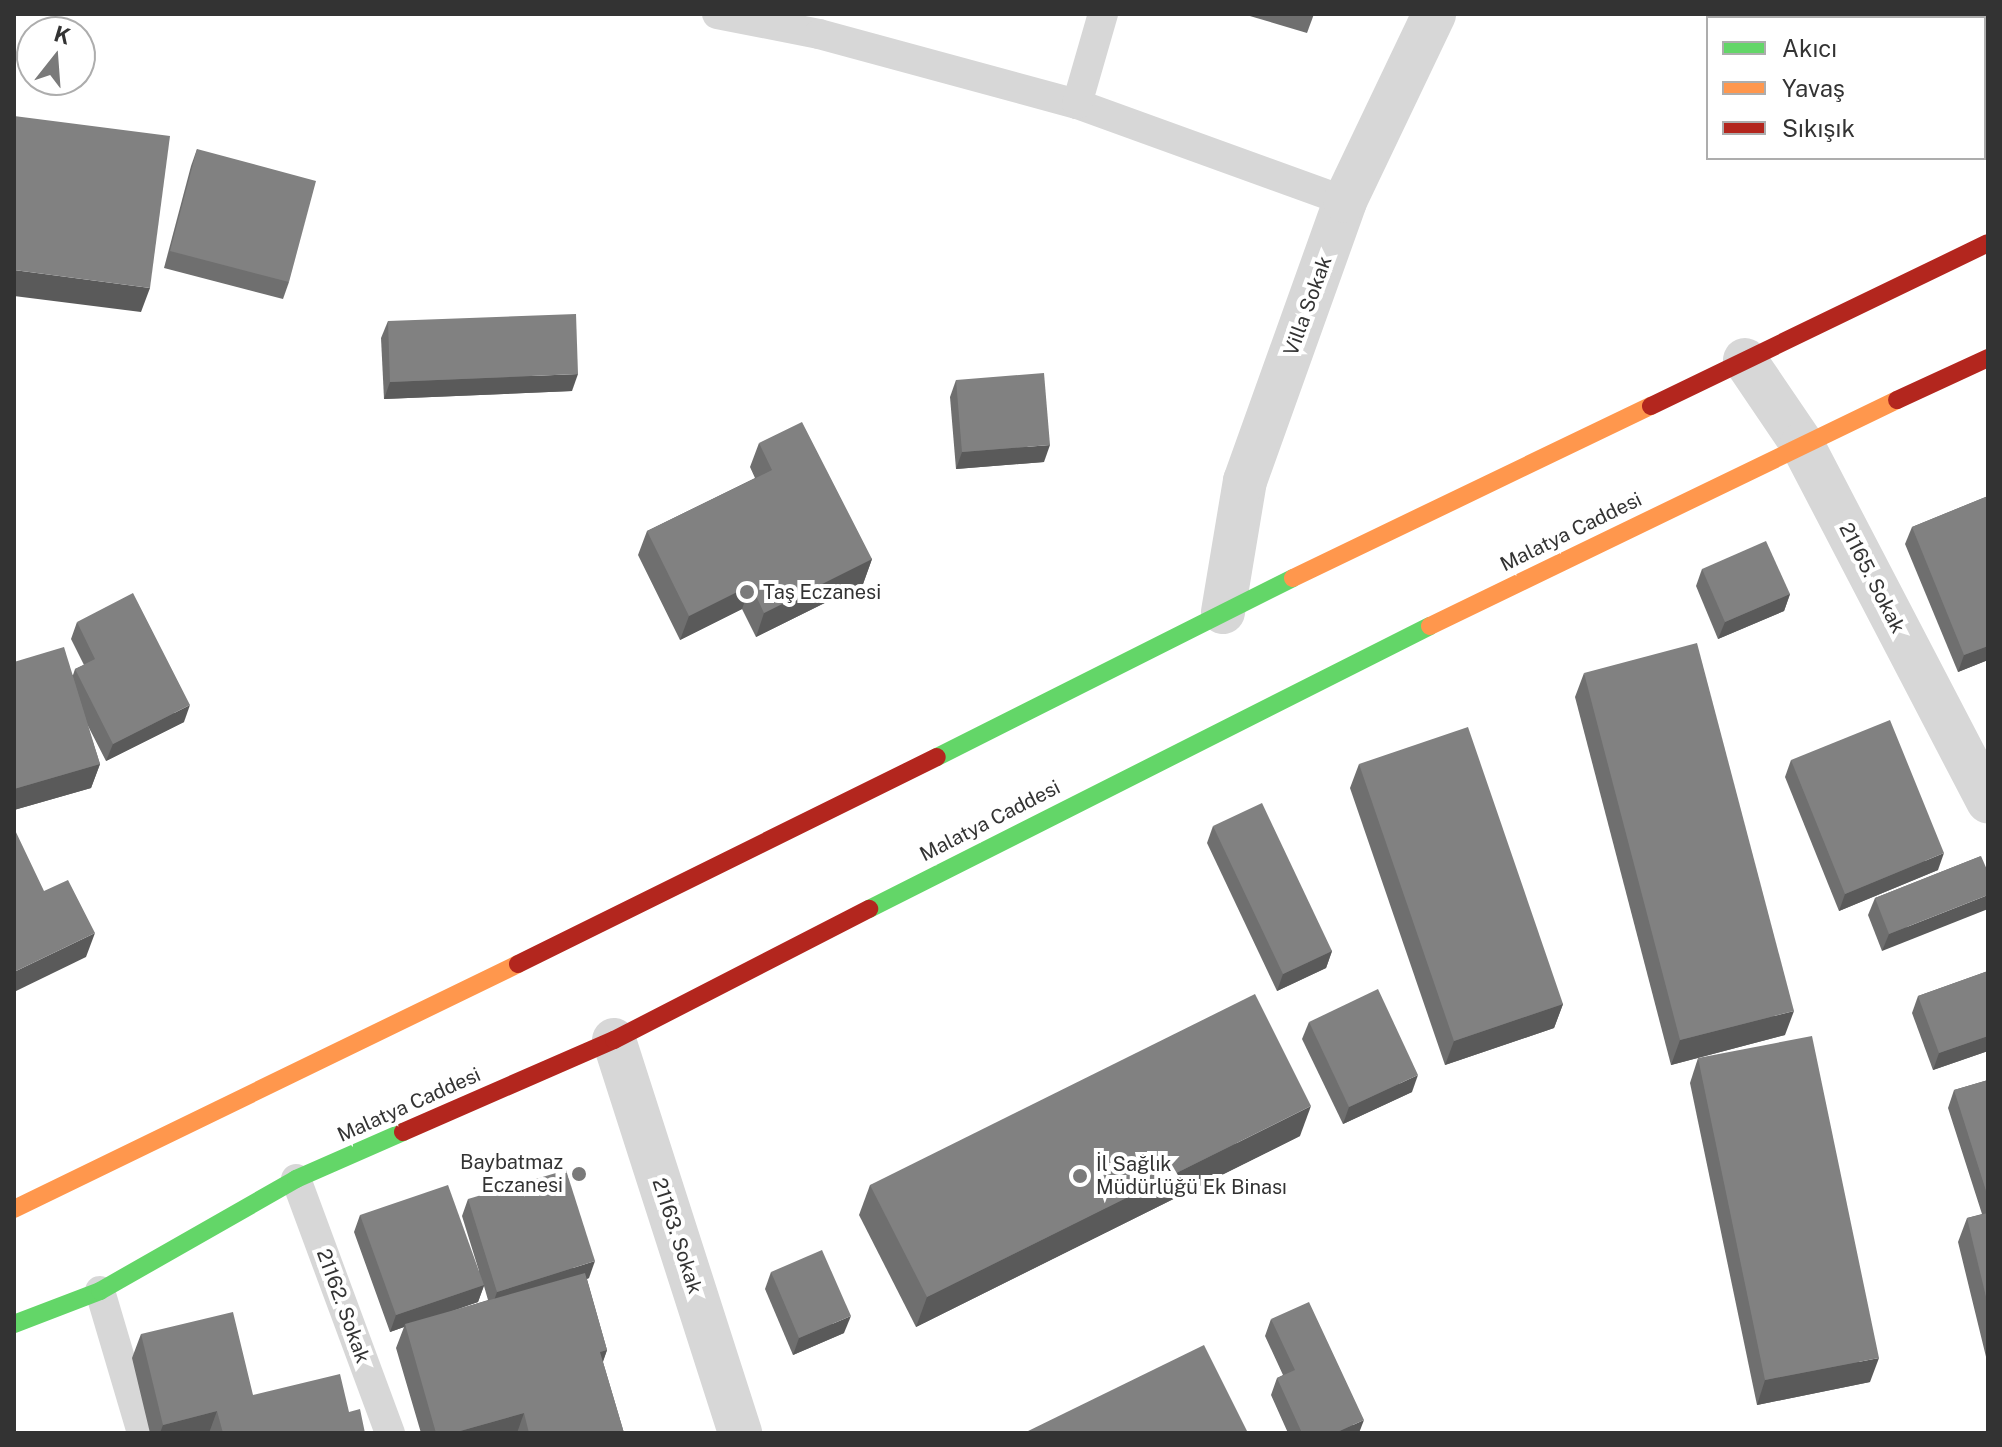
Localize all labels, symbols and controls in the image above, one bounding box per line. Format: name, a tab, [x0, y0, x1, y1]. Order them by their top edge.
north arrow	[16, 16, 96, 96]
legend	[1706, 16, 1986, 160]
text: K	[51, 20, 74, 50]
text: Akıcı	[1782, 34, 1837, 62]
text: Yavaş	[1782, 74, 1845, 102]
text: Sıkışık	[1782, 114, 1855, 142]
street label: Villa Sokak	[1279, 253, 1337, 359]
street label: Malatya Caddesi	[1496, 487, 1646, 577]
street label: 21165. Sokak	[1834, 519, 1910, 637]
place label: Taş Eczanesi	[763, 580, 881, 604]
marker: Taş Eczanesi	[738, 583, 756, 601]
street label: Malatya Caddesi	[916, 775, 1064, 867]
street label: Malatya Caddesi	[334, 1063, 484, 1147]
place label: Baybatmaz Eczanesi	[460, 1150, 563, 1197]
place label: İl Sağlık Müdürlüğü Ek Binası	[1096, 1152, 1287, 1199]
marker: Baybatmaz Eczanesi	[570, 1165, 588, 1183]
marker: İl Sağlık Müdürlüğü Ek Binası	[1071, 1167, 1089, 1185]
street label: 21163. Sokak	[647, 1175, 707, 1297]
street label: 21162. Sokak	[311, 1246, 375, 1366]

